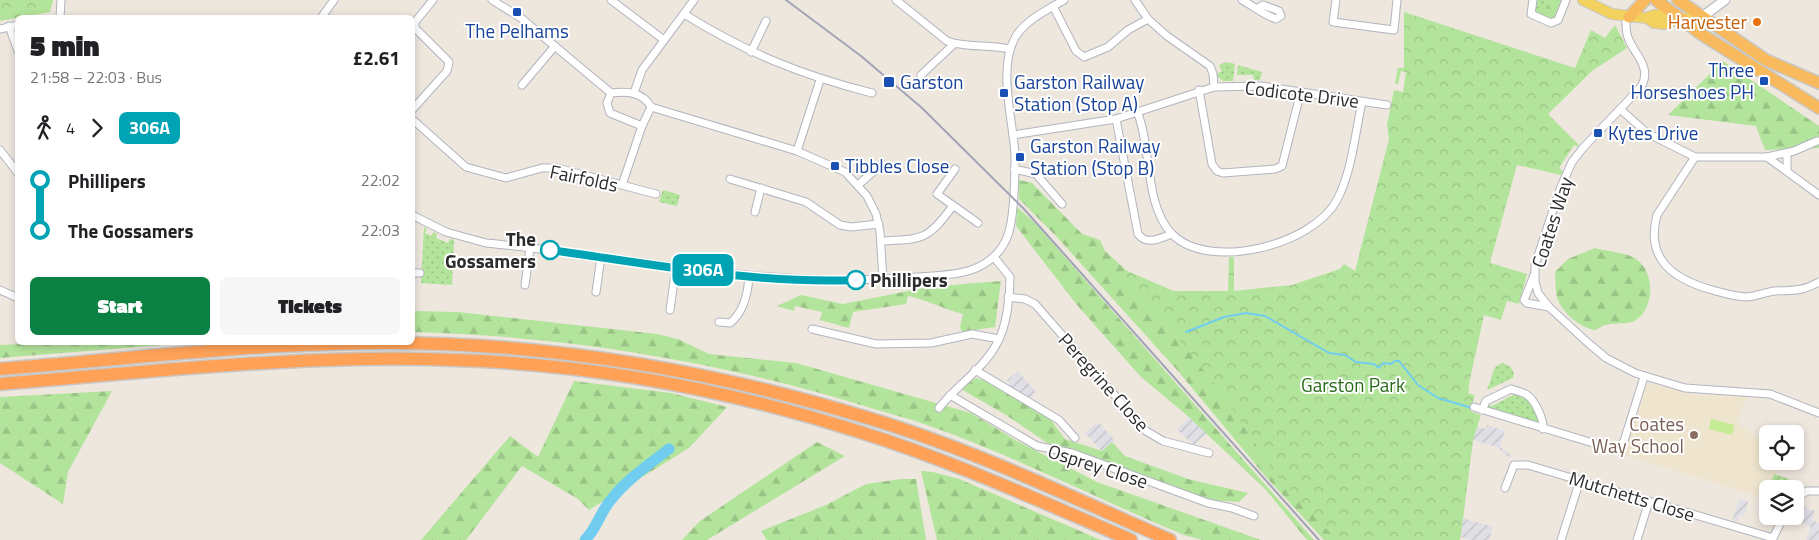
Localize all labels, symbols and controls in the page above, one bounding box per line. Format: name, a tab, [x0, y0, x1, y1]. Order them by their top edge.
marker: The Pelhams	[511, 6, 523, 18]
place label: Harvester	[1668, 7, 1747, 36]
place label: The Pelhams	[465, 16, 569, 45]
marker: Harvester	[1751, 16, 1763, 28]
text: 5 min	[30, 24, 100, 67]
text: £2.61	[353, 43, 400, 72]
place label: Three Horseshoes PH	[1630, 55, 1754, 106]
text: 21:58 – 22:03 · Bus	[30, 65, 162, 89]
place label: Garston	[900, 67, 964, 96]
place label: Garston Railway Station (Stop A)	[1014, 67, 1144, 118]
street label: Codicote Drive	[1243, 72, 1361, 115]
marker: Garston	[882, 75, 896, 89]
marker: Three Horseshoes PH	[1758, 75, 1770, 87]
marker: Garston Railway Station (Stop A)	[998, 87, 1010, 99]
icon: walk	[30, 114, 58, 142]
icon: forward	[83, 114, 111, 142]
text: 306A	[129, 114, 170, 141]
text: 4	[66, 116, 75, 140]
place label: Kytes Drive	[1608, 118, 1698, 147]
marker: Kytes Drive	[1592, 127, 1604, 139]
place label: Garston Railway Station (Stop B)	[1030, 131, 1160, 182]
place label: Tibbles Close	[845, 151, 949, 180]
marker: Garston Railway Station (Stop B)	[1014, 151, 1026, 163]
street label: Fairfolds	[547, 156, 621, 199]
marker: Tibbles Close	[829, 160, 841, 172]
text: Phillipers	[68, 166, 146, 195]
text: 22:02	[361, 168, 400, 192]
street label: Coates Way	[1523, 173, 1580, 271]
text: The Gossamers	[68, 216, 193, 245]
text: 22:03	[361, 218, 400, 242]
place label: The Gossamers	[445, 224, 536, 275]
marker: The Gossamers	[540, 240, 560, 260]
line badge: 306A	[668, 254, 738, 286]
text: 306A	[682, 256, 724, 283]
place label: Phillipers	[870, 265, 948, 294]
marker: Phillipers	[846, 270, 866, 290]
button: Start	[30, 277, 210, 335]
button: Tickets	[220, 277, 400, 335]
street label: Peregrine Close	[1052, 326, 1157, 438]
park label: Garston Park	[1301, 370, 1405, 399]
place label: Coates Way School	[1591, 409, 1684, 460]
map controls	[1759, 425, 1804, 525]
button: locate	[1759, 425, 1804, 470]
marker: Coates Way School	[1688, 429, 1700, 441]
street label: Osprey Close	[1044, 436, 1152, 495]
street label: Mutchetts Close	[1566, 463, 1699, 528]
button: layers	[1759, 480, 1804, 525]

